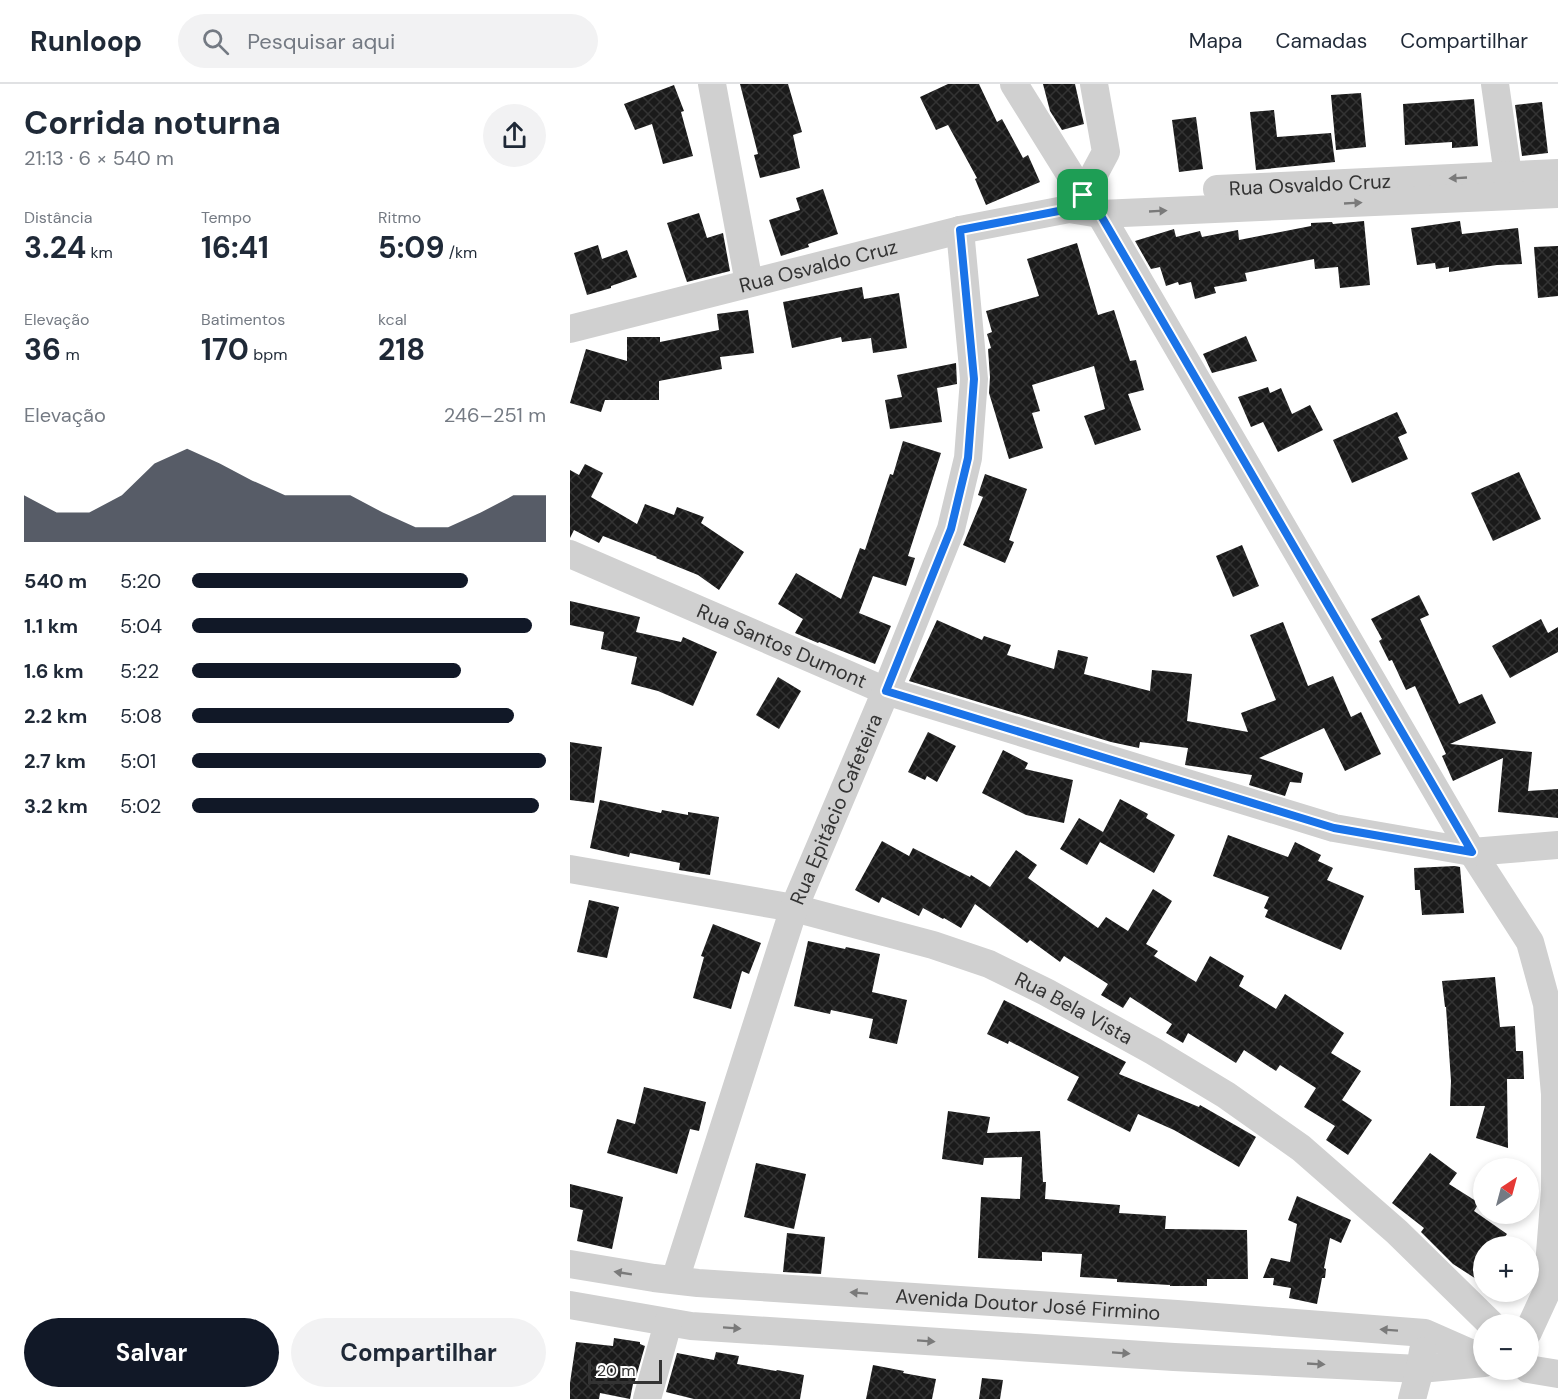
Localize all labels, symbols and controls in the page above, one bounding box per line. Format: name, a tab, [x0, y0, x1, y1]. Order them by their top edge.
search box	[178, 14, 598, 68]
text: Runloop	[30, 23, 142, 60]
icon: search	[199, 25, 232, 58]
text: Pesquisar aqui	[247, 27, 395, 56]
text: Mapa	[1189, 27, 1242, 55]
text: Camadas	[1275, 27, 1367, 55]
text: Compartilhar	[1400, 27, 1528, 55]
text: Corrida noturna	[24, 101, 281, 144]
button: share	[483, 104, 546, 167]
text: 21:13 · 6 × 540 m	[24, 145, 174, 171]
street label: Rua Osvaldo Cruz	[1228, 168, 1391, 201]
pin	[1057, 169, 1108, 220]
one-way arrow	[1448, 173, 1467, 182]
icon: arrive	[1066, 178, 1099, 211]
one-way arrow	[1343, 198, 1362, 207]
text: Distância	[24, 207, 92, 228]
text: Tempo	[201, 207, 251, 228]
text: Ritmo	[378, 207, 421, 228]
one-way arrow	[1149, 207, 1168, 216]
text: 3.24	[24, 228, 86, 267]
text: 16:41	[201, 228, 269, 267]
text: 5:09	[378, 228, 444, 267]
street label: Rua Osvaldo Cruz	[736, 233, 900, 299]
text: km	[86, 242, 113, 263]
text: /km	[444, 242, 477, 263]
text: Elevação	[24, 309, 89, 330]
text: Batimentos	[201, 309, 285, 330]
text: kcal	[378, 309, 407, 330]
text: 36	[24, 330, 61, 369]
text: 170	[201, 330, 249, 369]
text: 218	[378, 330, 425, 369]
text: m	[61, 344, 80, 365]
text: bpm	[249, 344, 288, 365]
text: Elevação	[24, 402, 106, 428]
text: 246–251 m	[444, 402, 546, 428]
text: 540 m	[24, 568, 87, 594]
text: 5:20	[120, 568, 161, 594]
street label: Rua Santos Dumont	[693, 598, 871, 694]
text: 1.1 km	[24, 613, 78, 639]
text: 5:04	[120, 613, 162, 639]
text: 1.6 km	[24, 658, 83, 684]
text: 5:22	[120, 658, 159, 684]
text: 2.2 km	[24, 703, 87, 729]
text: 5:08	[120, 703, 162, 729]
street label: Rua Epitácio Cafeteira	[784, 710, 888, 909]
text: 2.7 km	[24, 748, 86, 774]
text: 5:01	[120, 748, 156, 774]
text: 3.2 km	[24, 793, 88, 819]
text: 5:02	[120, 793, 161, 819]
street label: Rua Bela Vista	[1011, 966, 1137, 1050]
north arrow	[1473, 1158, 1539, 1224]
map controls	[1473, 1158, 1539, 1380]
button: +	[1473, 1236, 1539, 1302]
one-way arrow	[613, 1268, 632, 1277]
street label: Avenida Doutor José Firmino	[895, 1283, 1161, 1326]
one-way arrow	[849, 1289, 868, 1298]
button: −	[1473, 1314, 1539, 1380]
button: Salvar	[24, 1318, 279, 1387]
button: Compartilhar	[291, 1318, 546, 1387]
one-way arrow	[722, 1324, 741, 1333]
one-way arrow	[1379, 1325, 1398, 1335]
one-way arrow	[917, 1336, 936, 1345]
one-way arrow	[1111, 1349, 1130, 1358]
scale bar	[588, 1357, 662, 1384]
one-way arrow	[1306, 1359, 1325, 1368]
text: 20 m	[597, 1360, 636, 1381]

